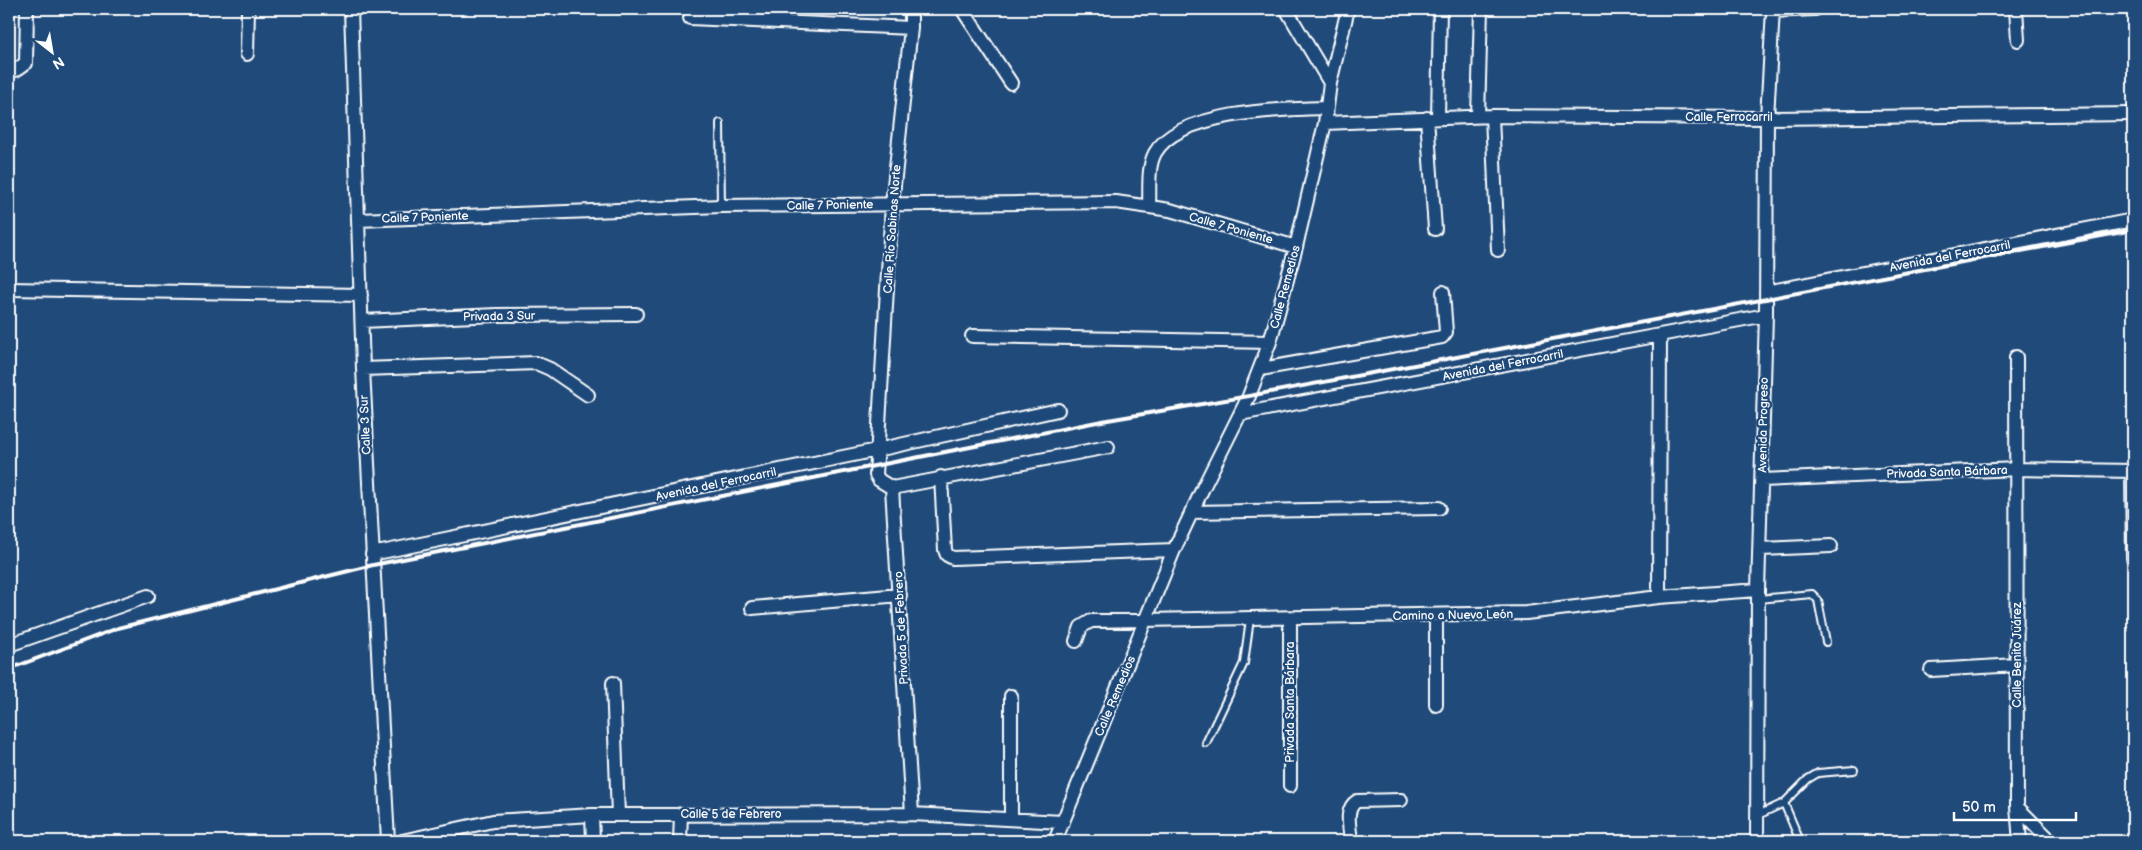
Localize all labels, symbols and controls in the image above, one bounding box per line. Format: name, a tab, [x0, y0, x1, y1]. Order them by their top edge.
north arrow	[28, 28, 78, 78]
text: N	[50, 53, 67, 73]
street label: Calle Ferrocarril	[1685, 110, 1773, 125]
street label: Calle Río Sabinas Norte	[881, 164, 904, 294]
street label: Calle 7 Poniente	[786, 197, 874, 214]
street label: Calle 7 Poniente	[381, 208, 469, 227]
street label: Calle 7 Poniente	[1187, 209, 1275, 248]
street label: Avenida del Ferrocarril	[1888, 237, 2012, 276]
street label: Calle Remedios	[1267, 244, 1304, 331]
street label: Privada 3 Sur	[463, 308, 536, 325]
street label: Avenida del Ferrocarril	[1441, 346, 1565, 385]
street label: Avenida Progreso	[1755, 377, 1772, 473]
street label: Calle 3 Sur	[356, 394, 375, 455]
street label: Privada Santa Bárbara	[1886, 463, 2008, 482]
street label: Avenida del Ferrocarril	[655, 464, 778, 505]
street label: Privada 5 de Febrero	[891, 571, 912, 685]
street label: Calle Benito Juárez	[2010, 602, 2025, 708]
street label: Camino a Nuevo León	[1393, 607, 1514, 624]
street label: Privada Santa Bárbara	[1283, 641, 1298, 763]
street label: Calle Remedios	[1092, 654, 1139, 739]
scale bar	[1954, 790, 2077, 822]
text: 50 m	[1962, 798, 1996, 817]
street label: Calle 5 de Febrero	[680, 807, 782, 822]

